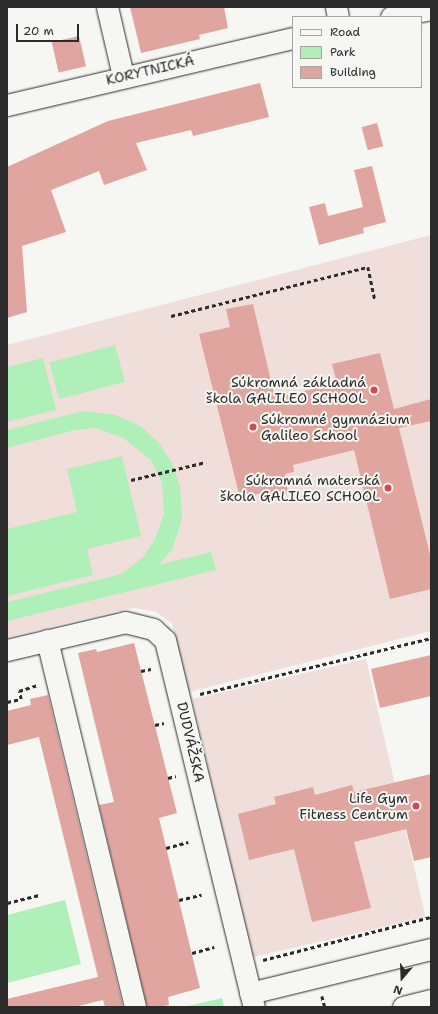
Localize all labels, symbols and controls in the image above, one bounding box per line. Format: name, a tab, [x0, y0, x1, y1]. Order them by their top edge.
scale bar	[18, 16, 81, 42]
legend	[292, 16, 422, 88]
text: 20 m	[23, 23, 54, 39]
text: Road	[330, 24, 360, 40]
text: Park	[330, 44, 356, 60]
street label: KORYTNICKÁ	[104, 52, 196, 88]
text: Building	[330, 64, 376, 80]
place label: Súkromná základná škola GALILEO SCHOOL	[206, 374, 366, 406]
marker: Súkromná základná škola GALILEO SCHOOL	[369, 385, 379, 395]
place label: Súkromné gymnázium Galileo School	[261, 411, 409, 444]
marker: Súkromné gymnázium Galileo School	[248, 422, 258, 432]
place label: Súkromná materská škola GALILEO SCHOOL	[220, 472, 380, 504]
marker: Súkromná materská škola GALILEO SCHOOL	[383, 483, 393, 493]
street label: DUDVÁŽSKA	[174, 700, 208, 784]
place label: Life Gym Fitness Centrum	[299, 790, 408, 822]
marker: Life Gym Fitness Centrum	[411, 801, 421, 811]
north arrow	[382, 958, 422, 998]
text: N	[391, 981, 404, 998]

